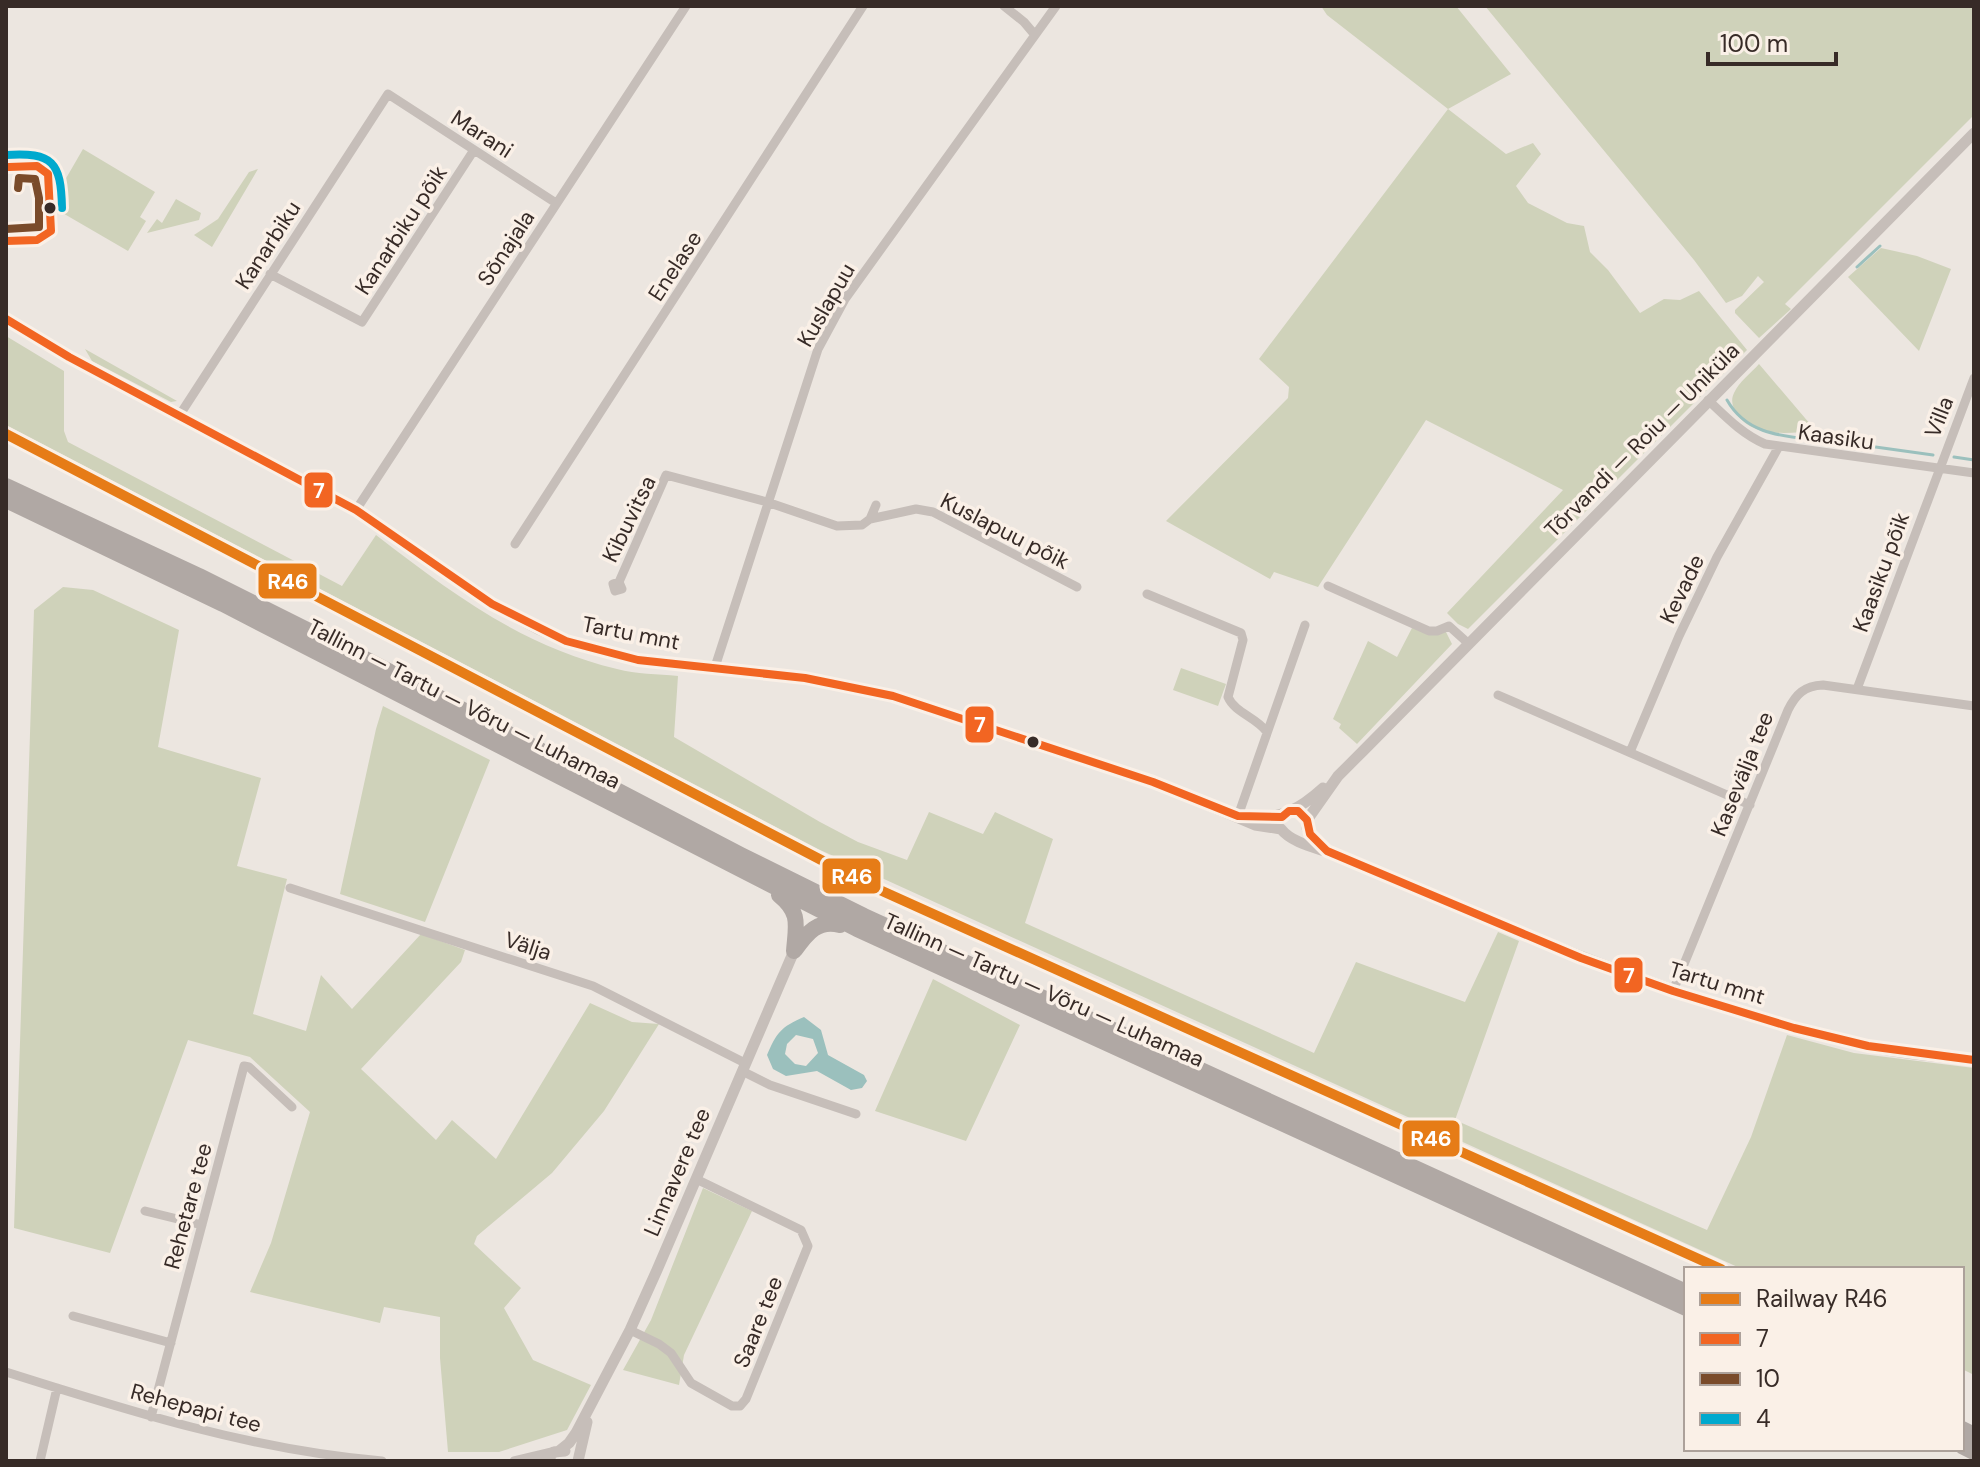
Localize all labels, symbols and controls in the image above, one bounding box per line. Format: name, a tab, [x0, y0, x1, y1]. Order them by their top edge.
scale bar	[1708, 16, 1836, 66]
text: 100 m	[1720, 28, 1788, 59]
street label: Marani	[445, 103, 519, 165]
street label: Kanarbiku põik	[348, 160, 454, 300]
street label: Kanarbiku	[229, 195, 307, 295]
unlabelled marker	[42, 200, 58, 216]
street label: Sõnajala	[471, 205, 541, 291]
street label: Enelase	[642, 225, 708, 307]
street label: Kuslapuu	[790, 258, 862, 352]
street label: Tõrvandi — Roiu — Uniküla	[1538, 336, 1746, 544]
street label: Villa	[1918, 392, 1960, 442]
street label: Kaasiku	[1796, 417, 1876, 457]
line badge: 7	[303, 471, 334, 509]
street label: Kibuvitsa	[596, 471, 662, 567]
text: 7	[313, 476, 325, 505]
street label: Kuslapuu põik	[936, 486, 1074, 576]
street label: Kaasiku põik	[1846, 508, 1916, 636]
street label: Kevade	[1653, 550, 1711, 628]
line badge: R46	[257, 562, 318, 600]
text: R46	[267, 567, 309, 596]
street label: Tartu mnt	[580, 609, 682, 657]
street label: Tallinn — Tartu — Võru — Luhamaa	[303, 612, 625, 796]
line badge: 7	[964, 705, 995, 744]
street label: Kasevälja tee	[1704, 707, 1780, 841]
text: 7	[974, 710, 986, 739]
unlabelled marker	[1025, 734, 1041, 750]
line badge: R46	[821, 857, 882, 895]
text: R46	[831, 862, 873, 891]
street label: Tallinn — Tartu — Võru — Luhamaa	[879, 906, 1209, 1074]
street label: Välja	[501, 925, 555, 967]
street label: Tartu mnt	[1666, 955, 1768, 1011]
line badge: 7	[1613, 956, 1644, 994]
text: 7	[1623, 961, 1635, 990]
street label: Linnavere tee	[637, 1103, 717, 1241]
line badge: R46	[1401, 1119, 1461, 1158]
text: R46	[1410, 1124, 1452, 1153]
street label: Rehetare tee	[157, 1140, 219, 1272]
legend	[1684, 1267, 1964, 1451]
street label: Saare tee	[727, 1272, 789, 1372]
text: Railway R46	[1756, 1283, 1888, 1314]
text: 7	[1756, 1323, 1769, 1354]
text: 10	[1756, 1363, 1780, 1394]
street label: Rehepapi tee	[128, 1377, 264, 1439]
text: 4	[1756, 1403, 1771, 1434]

